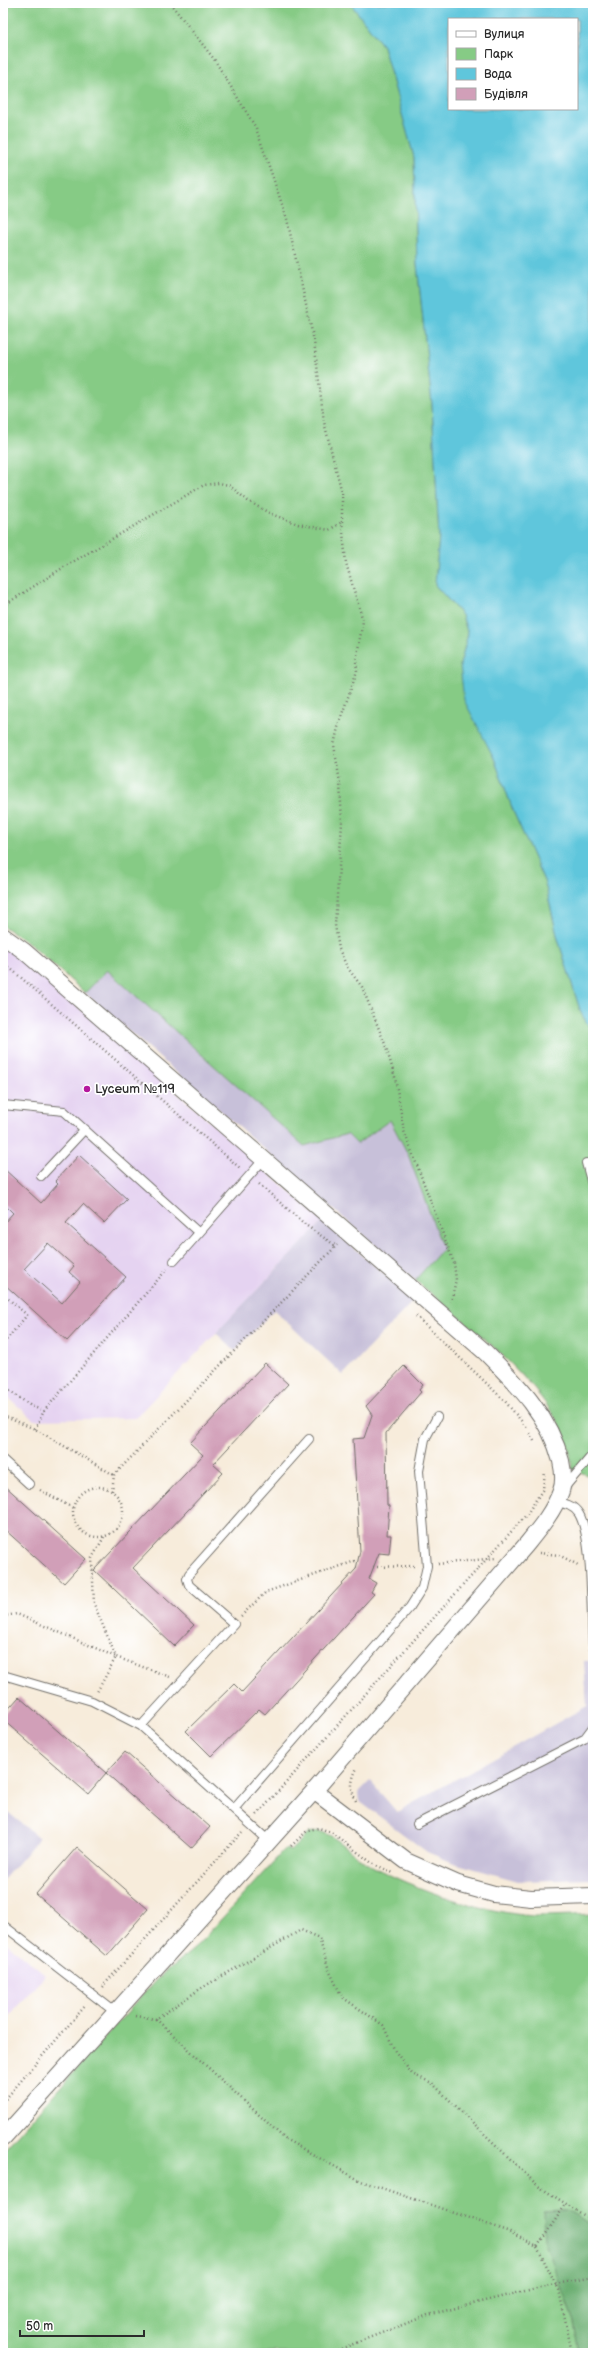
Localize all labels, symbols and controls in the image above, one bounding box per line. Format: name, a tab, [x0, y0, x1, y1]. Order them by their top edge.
legend	[448, 18, 578, 110]
text: Вулиця	[484, 27, 525, 42]
text: Парк	[484, 47, 514, 62]
text: Вода	[484, 67, 512, 82]
text: Будівля	[484, 87, 528, 102]
place label: Lyceum №119	[95, 1081, 175, 1097]
marker: Lyceum №119	[82, 1084, 92, 1094]
scale bar	[20, 2312, 144, 2338]
text: 50 m	[26, 2319, 53, 2334]

